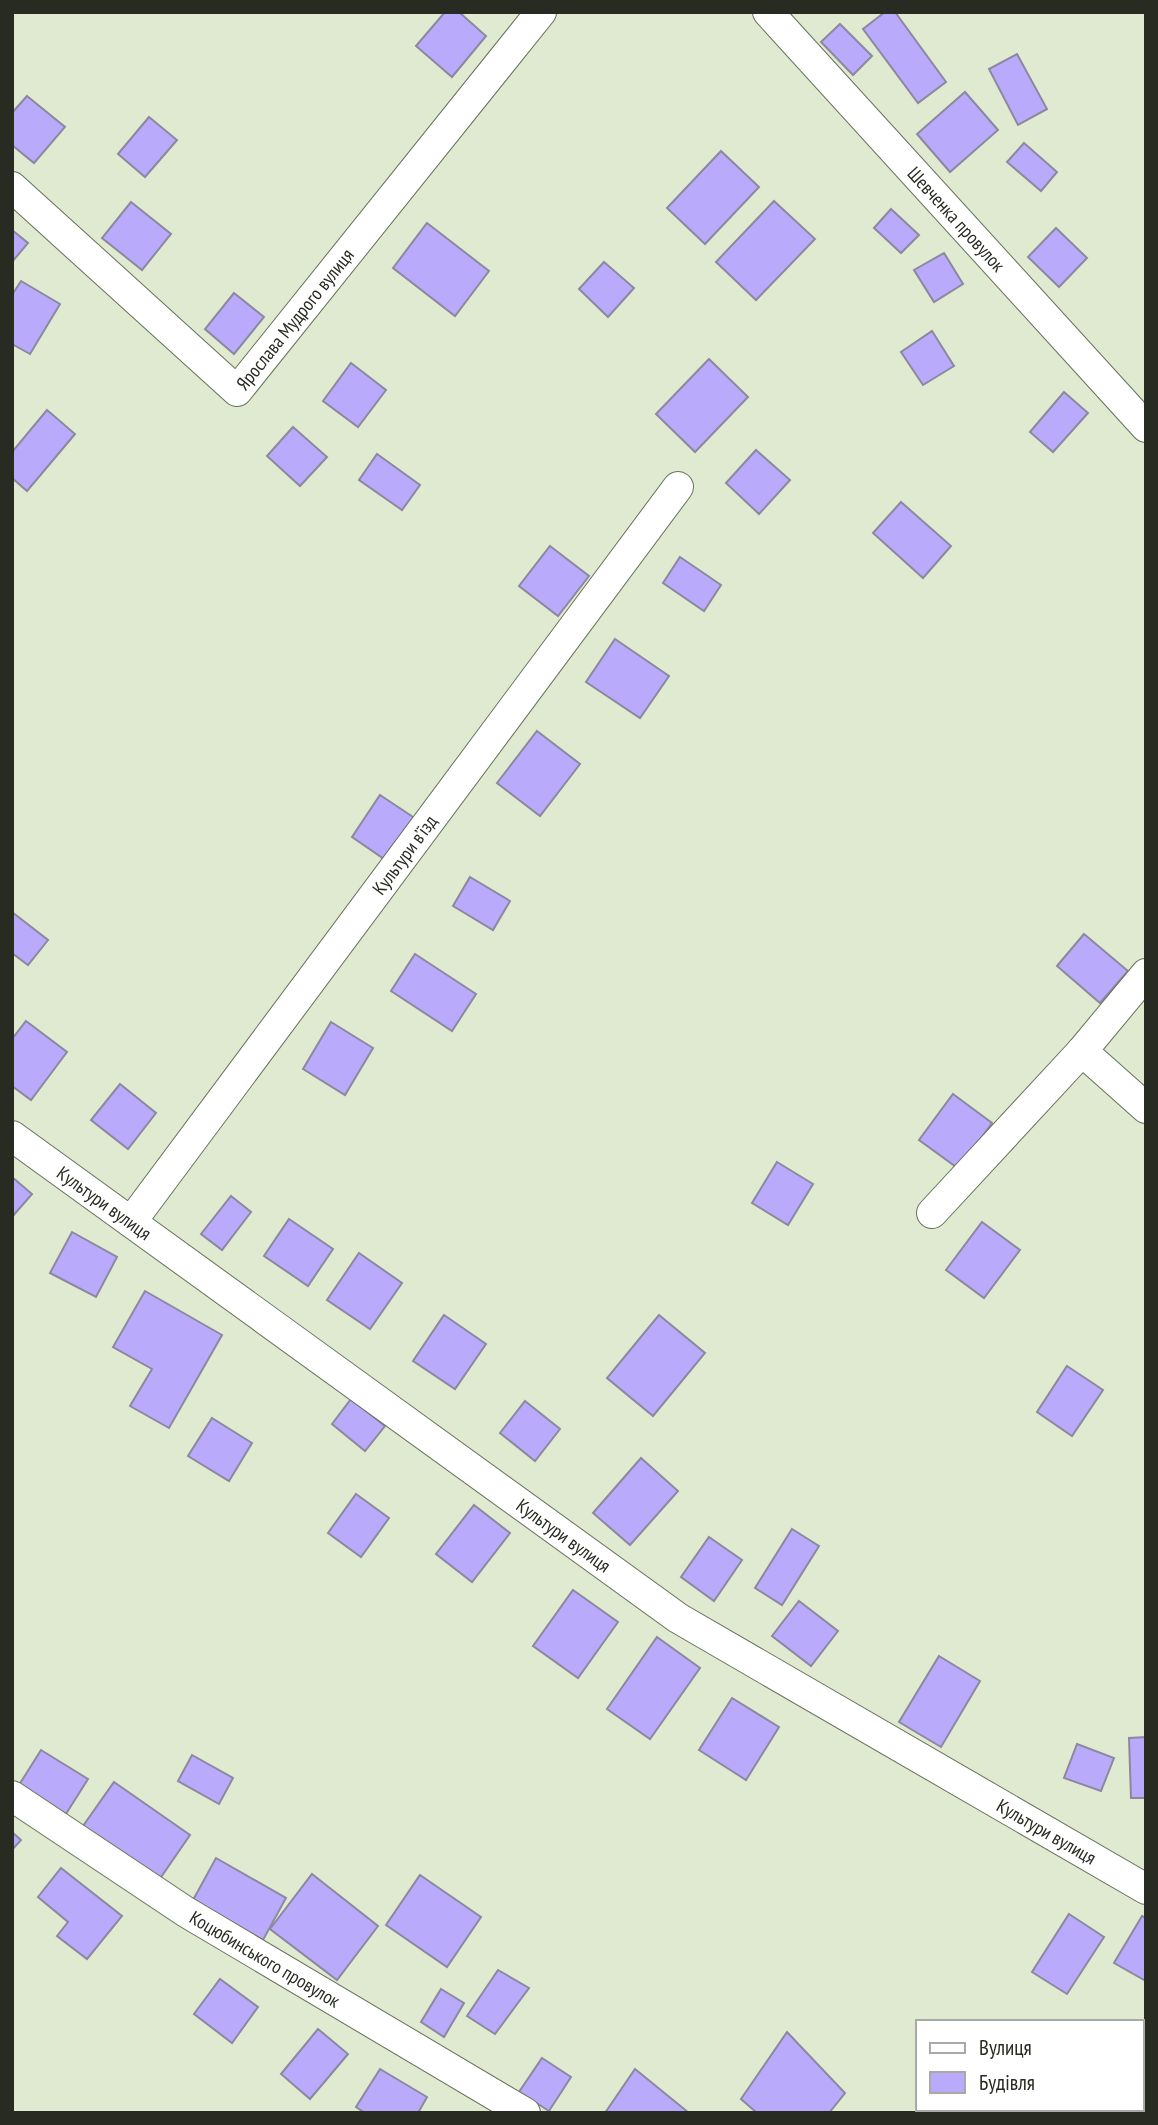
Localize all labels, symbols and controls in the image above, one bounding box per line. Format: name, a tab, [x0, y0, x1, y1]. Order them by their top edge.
street label: Шевченка провулок	[903, 161, 1011, 277]
street label: Ярослава Мудрого вулиця	[231, 243, 359, 395]
street label: Культури в’їзд	[367, 809, 442, 899]
street label: Культури вулиця	[52, 1161, 156, 1245]
street label: Культури вулиця	[512, 1493, 616, 1577]
street label: Культури вулиця	[993, 1793, 1101, 1870]
street label: Коцюбинського провулок	[186, 1905, 345, 2013]
legend	[916, 2020, 1144, 2111]
text: Вулиця	[979, 2034, 1032, 2061]
text: Будівля	[979, 2069, 1035, 2096]

